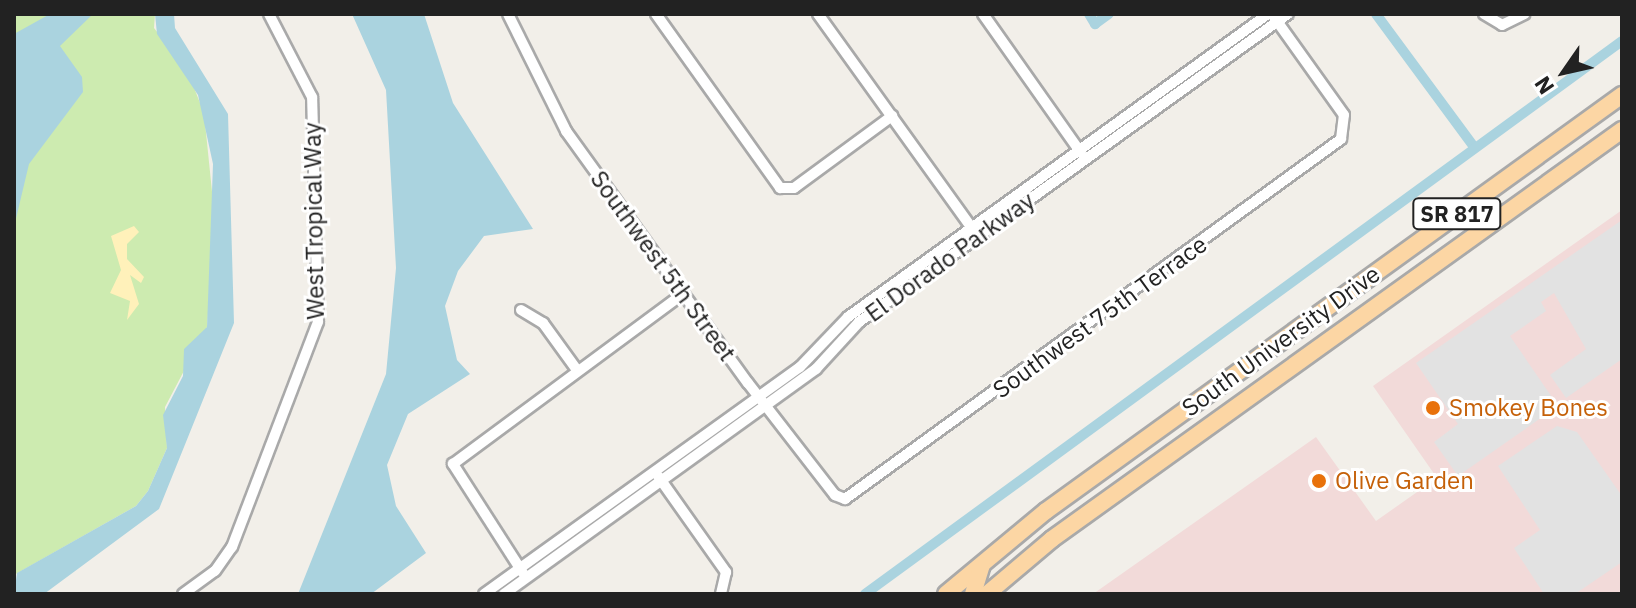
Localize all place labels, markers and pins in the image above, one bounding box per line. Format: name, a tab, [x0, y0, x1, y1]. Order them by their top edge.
place label: Smokey Bones	[1449, 394, 1608, 422]
marker: Smokey Bones	[1424, 399, 1442, 417]
place label: Olive Garden	[1335, 467, 1474, 495]
marker: Olive Garden	[1310, 472, 1328, 490]

